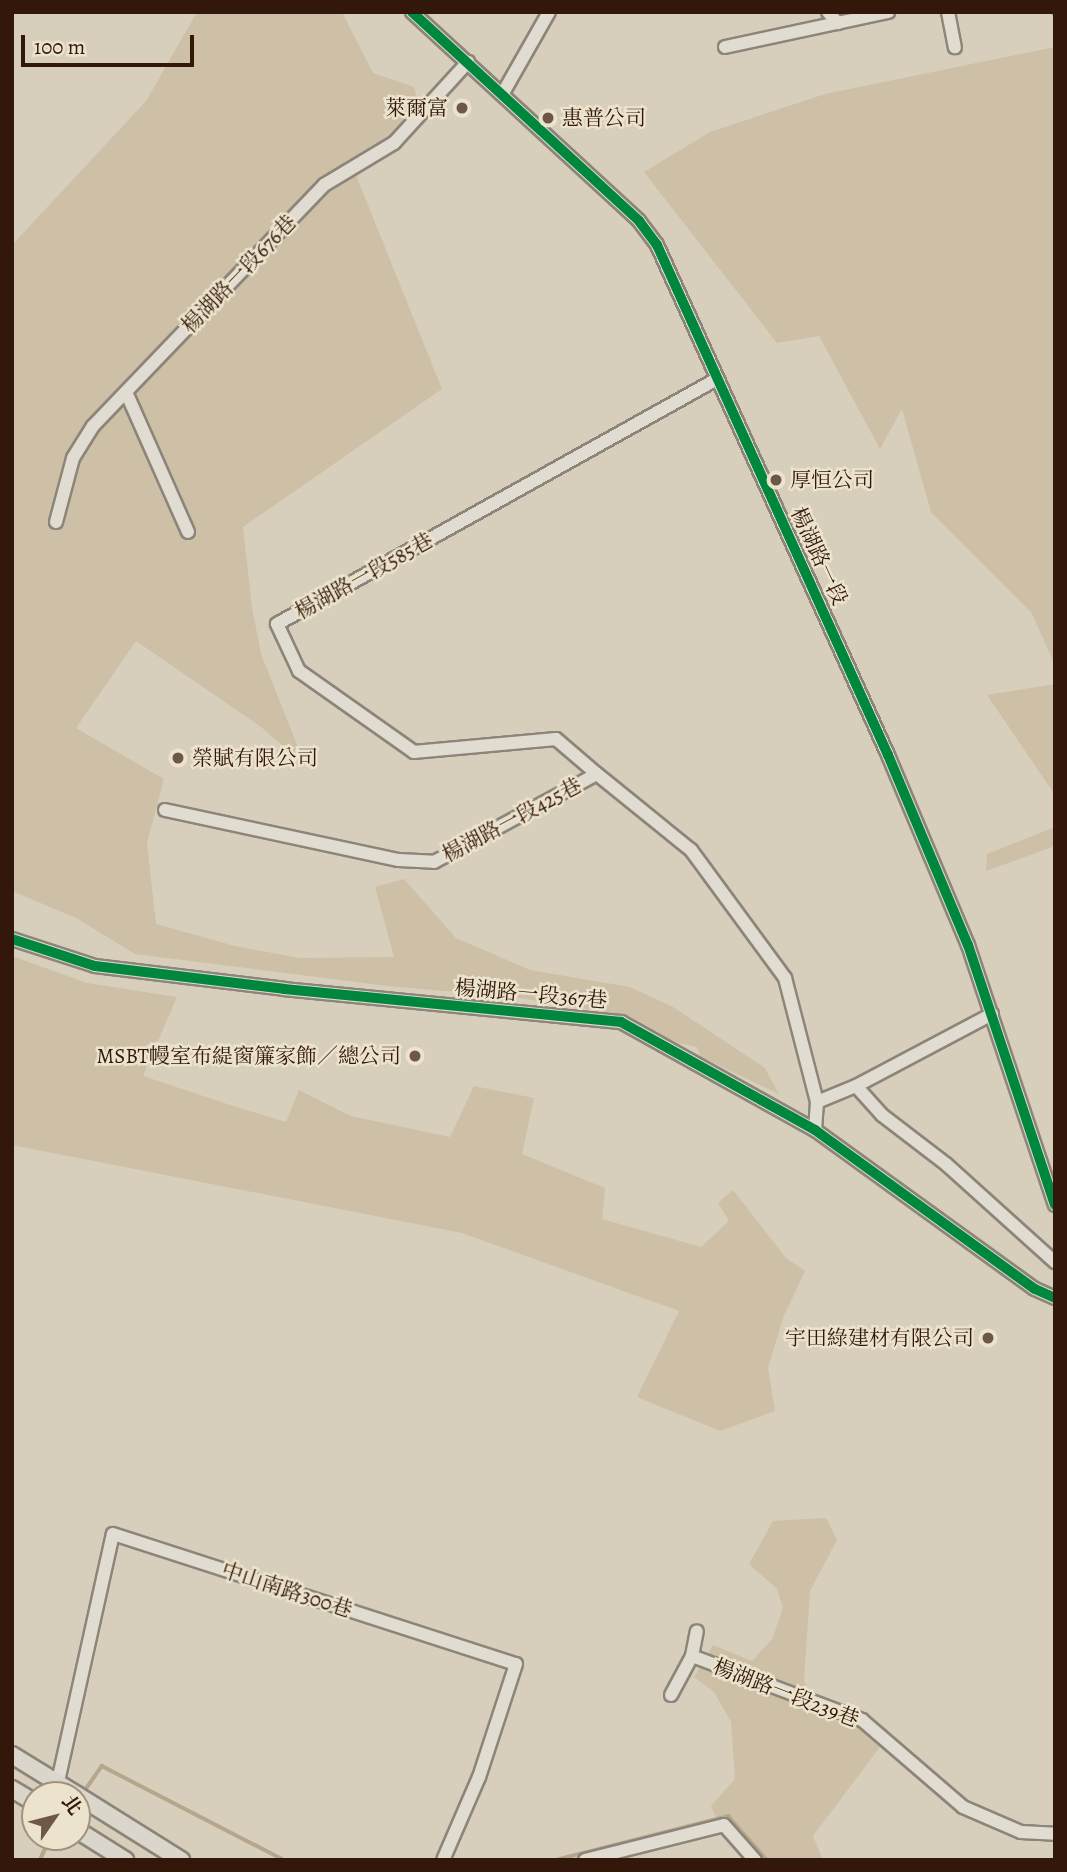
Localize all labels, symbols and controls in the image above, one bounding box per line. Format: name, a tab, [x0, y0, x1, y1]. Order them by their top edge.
scale bar	[24, 21, 198, 65]
text: 100 m	[34, 33, 85, 61]
place label: 萊爾富	[385, 95, 448, 121]
marker: 萊爾富	[454, 100, 470, 116]
place label: 惠普公司	[562, 105, 646, 131]
marker: 惠普公司	[540, 110, 556, 126]
street label: 楊湖路一段676巷	[176, 210, 302, 338]
place label: 厚恒公司	[790, 467, 874, 493]
marker: 厚恒公司	[768, 472, 784, 488]
street label: 楊湖路一段	[785, 503, 853, 609]
street label: 楊湖路一段585巷	[290, 528, 438, 624]
place label: 榮賦有限公司	[192, 745, 318, 771]
marker: 榮賦有限公司	[170, 750, 186, 766]
street label: 楊湖路一段425巷	[438, 773, 586, 867]
street label: 楊湖路一段367巷	[454, 975, 608, 1013]
place label: MSBT幔室布緹窗簾家飾／總公司	[97, 1043, 401, 1069]
marker: MSBT幔室布緹窗簾家飾／總公司	[407, 1048, 423, 1064]
place label: 宇田綠建材有限公司	[785, 1325, 974, 1351]
marker: 宇田綠建材有限公司	[980, 1330, 996, 1346]
street label: 中山南路300巷	[218, 1557, 356, 1623]
street label: 楊湖路一段239巷	[709, 1654, 863, 1732]
north arrow	[21, 1781, 91, 1851]
text: 北	[55, 1790, 88, 1820]

